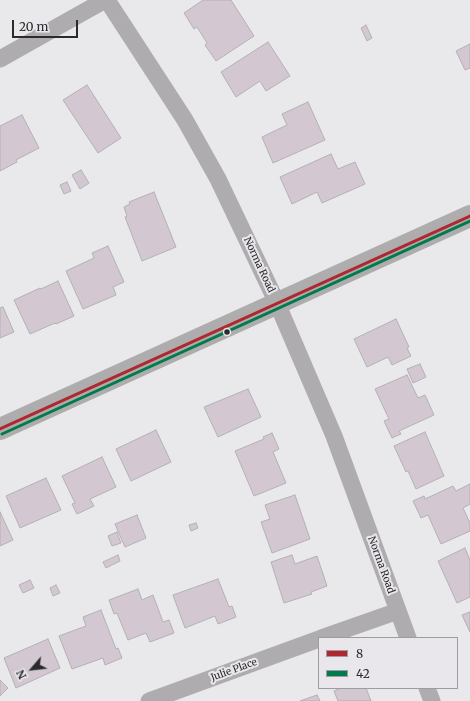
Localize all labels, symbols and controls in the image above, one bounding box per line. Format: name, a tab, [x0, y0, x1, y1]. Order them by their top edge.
scale bar	[14, 12, 80, 38]
text: 20 m	[19, 19, 48, 34]
street label: Norma Road	[241, 235, 277, 295]
unlabelled marker	[222, 327, 232, 337]
street label: Norma Road	[365, 535, 397, 595]
legend	[318, 637, 458, 689]
text: 8	[356, 646, 363, 661]
north arrow	[12, 649, 52, 689]
street label: Julie Place	[209, 656, 259, 684]
text: 42	[356, 666, 370, 681]
text: N	[13, 668, 30, 682]

